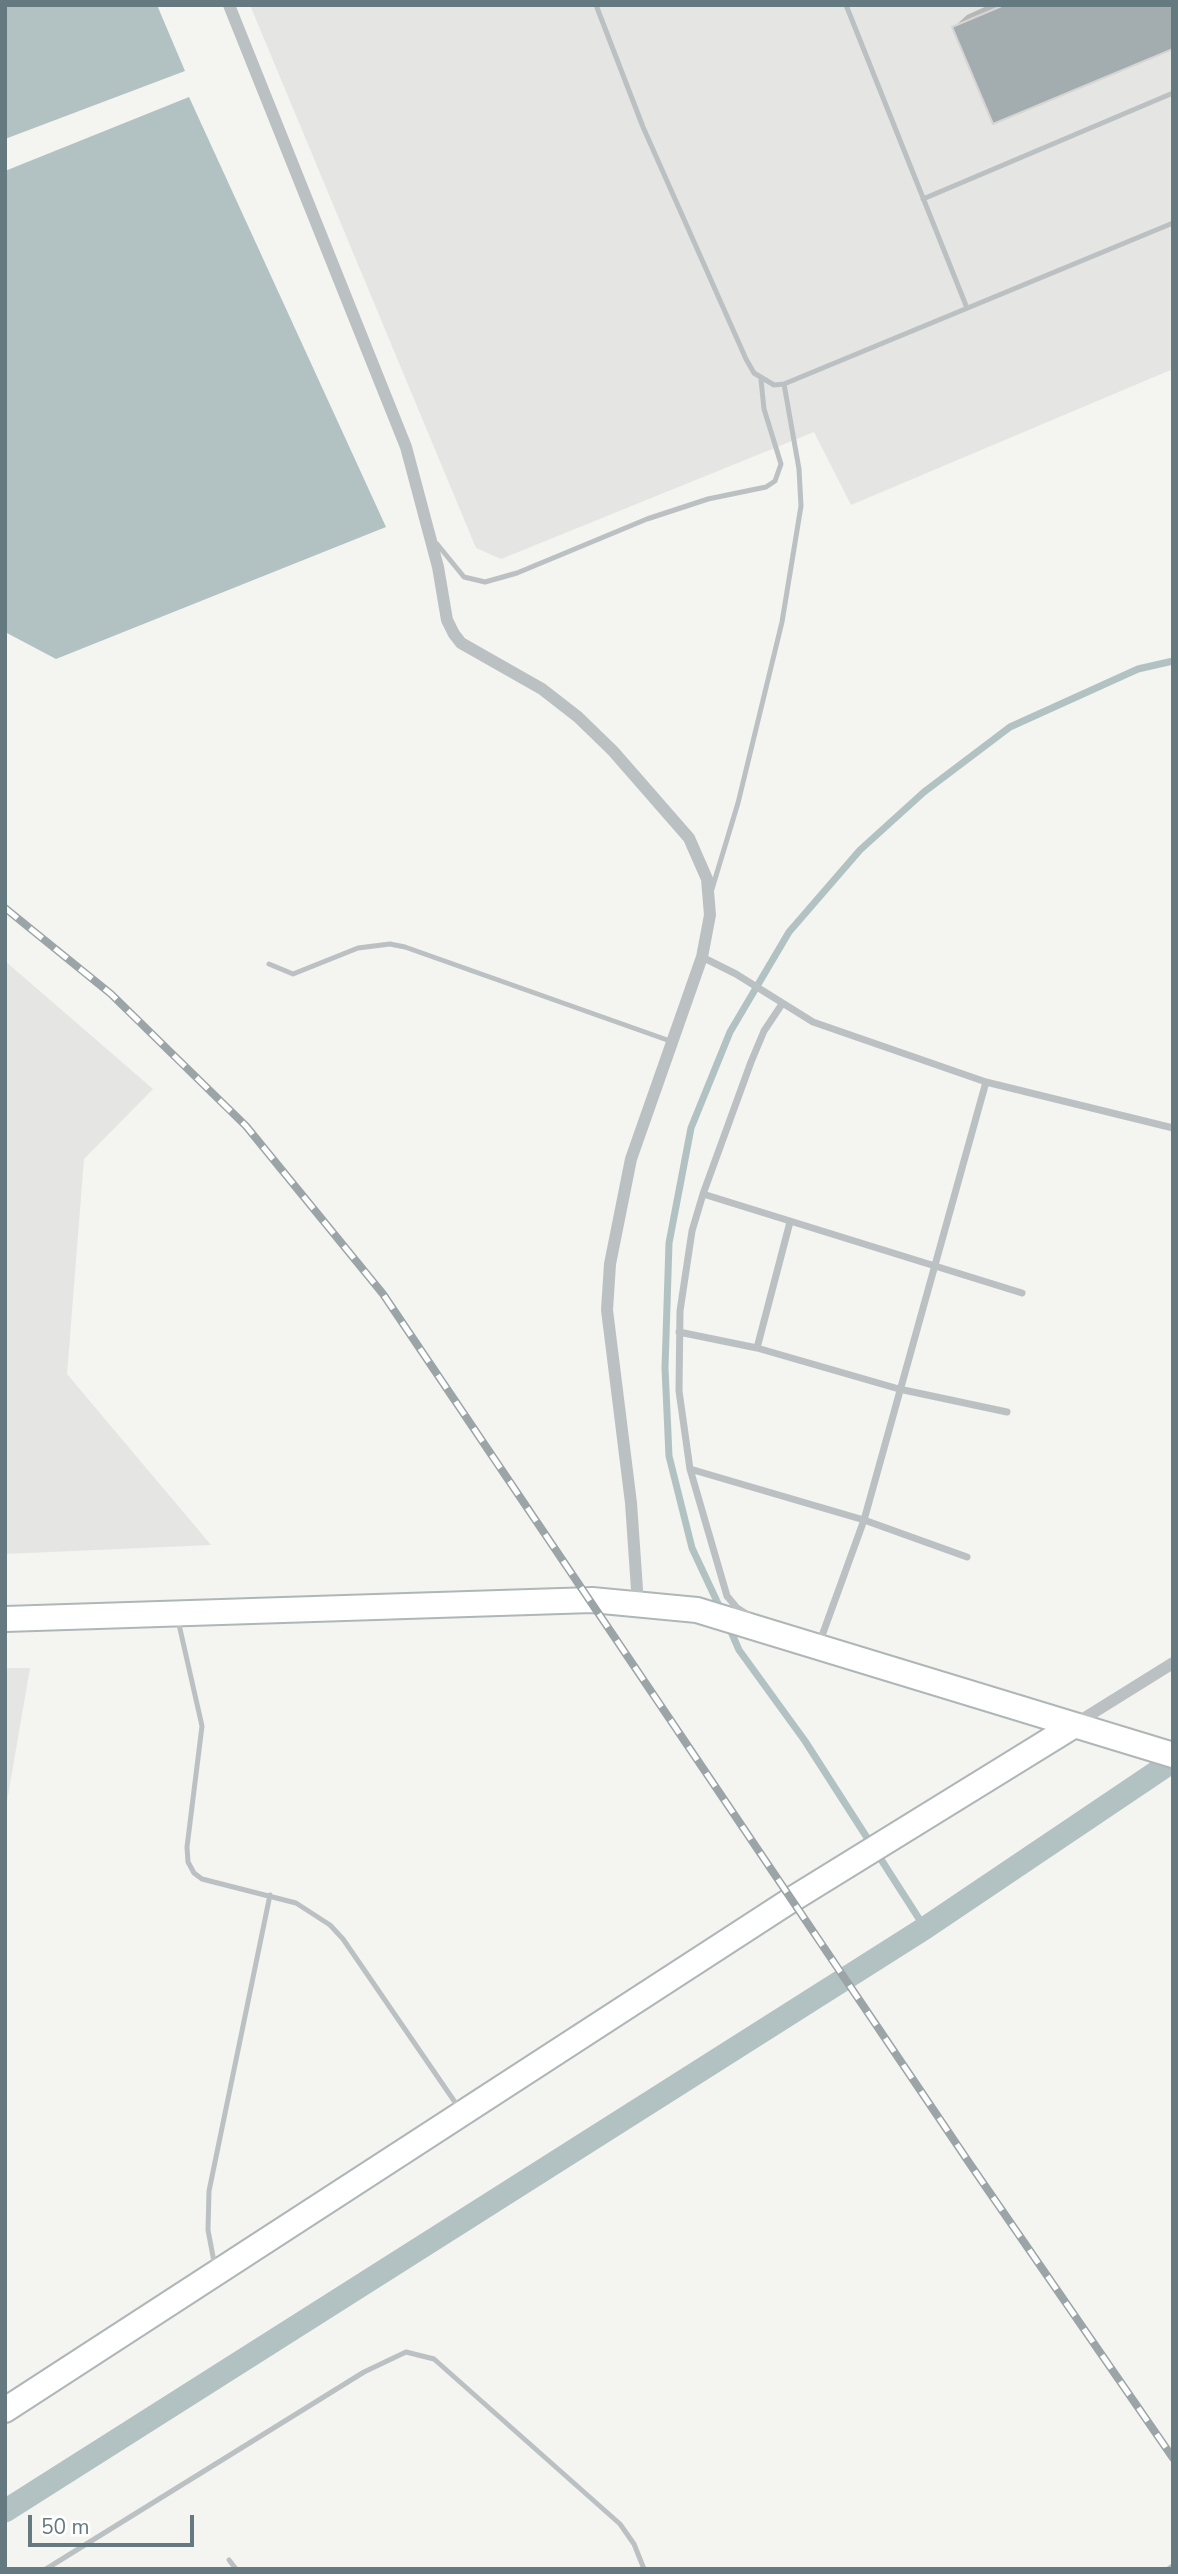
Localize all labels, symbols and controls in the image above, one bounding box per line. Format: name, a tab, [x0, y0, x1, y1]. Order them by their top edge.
scale bar	[32, 2500, 198, 2544]
text: 50 m	[41, 2513, 90, 2541]

